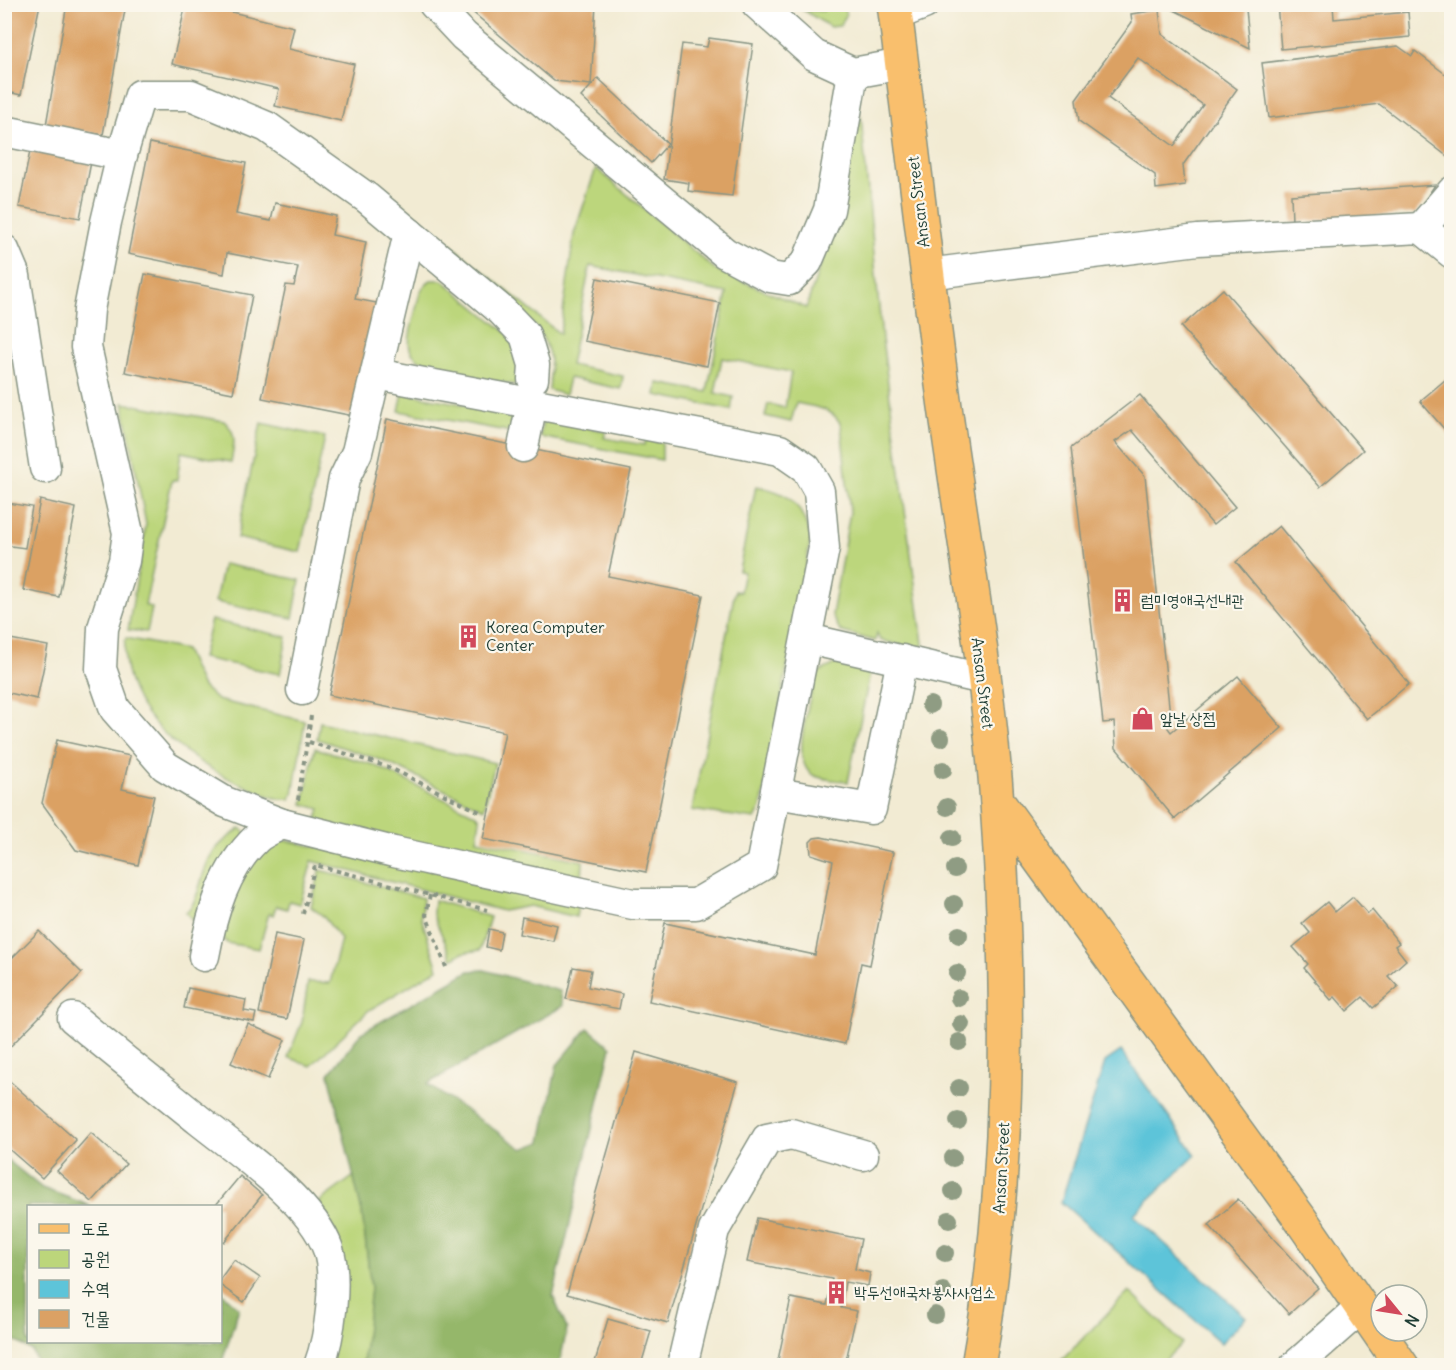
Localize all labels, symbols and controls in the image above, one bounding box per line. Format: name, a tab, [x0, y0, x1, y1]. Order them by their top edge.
street label: Ansan Street	[902, 155, 934, 249]
building icon: 럼미영애국선내관	[1110, 587, 1136, 613]
place label: 럼미영애국선내관	[1141, 590, 1244, 610]
place label: Korea Computer Center	[486, 617, 605, 655]
building icon: Korea Computer Center	[455, 623, 481, 649]
street label: Ansan Street	[967, 636, 999, 730]
shop icon: 앞날 상점	[1129, 705, 1155, 731]
place label: 앞날 상점	[1160, 708, 1215, 728]
street label: Ansan Street	[989, 1121, 1013, 1214]
legend	[27, 1205, 222, 1343]
text: 도로	[81, 1217, 110, 1240]
text: 공원	[81, 1247, 110, 1270]
text: 수역	[81, 1277, 110, 1300]
building icon: 박두선애국차봉사사업소	[823, 1279, 849, 1305]
place label: 박두선애국차봉사사업소	[854, 1282, 996, 1302]
north arrow	[1369, 1283, 1429, 1343]
text: 건물	[81, 1307, 110, 1330]
text: N	[1401, 1311, 1423, 1330]

